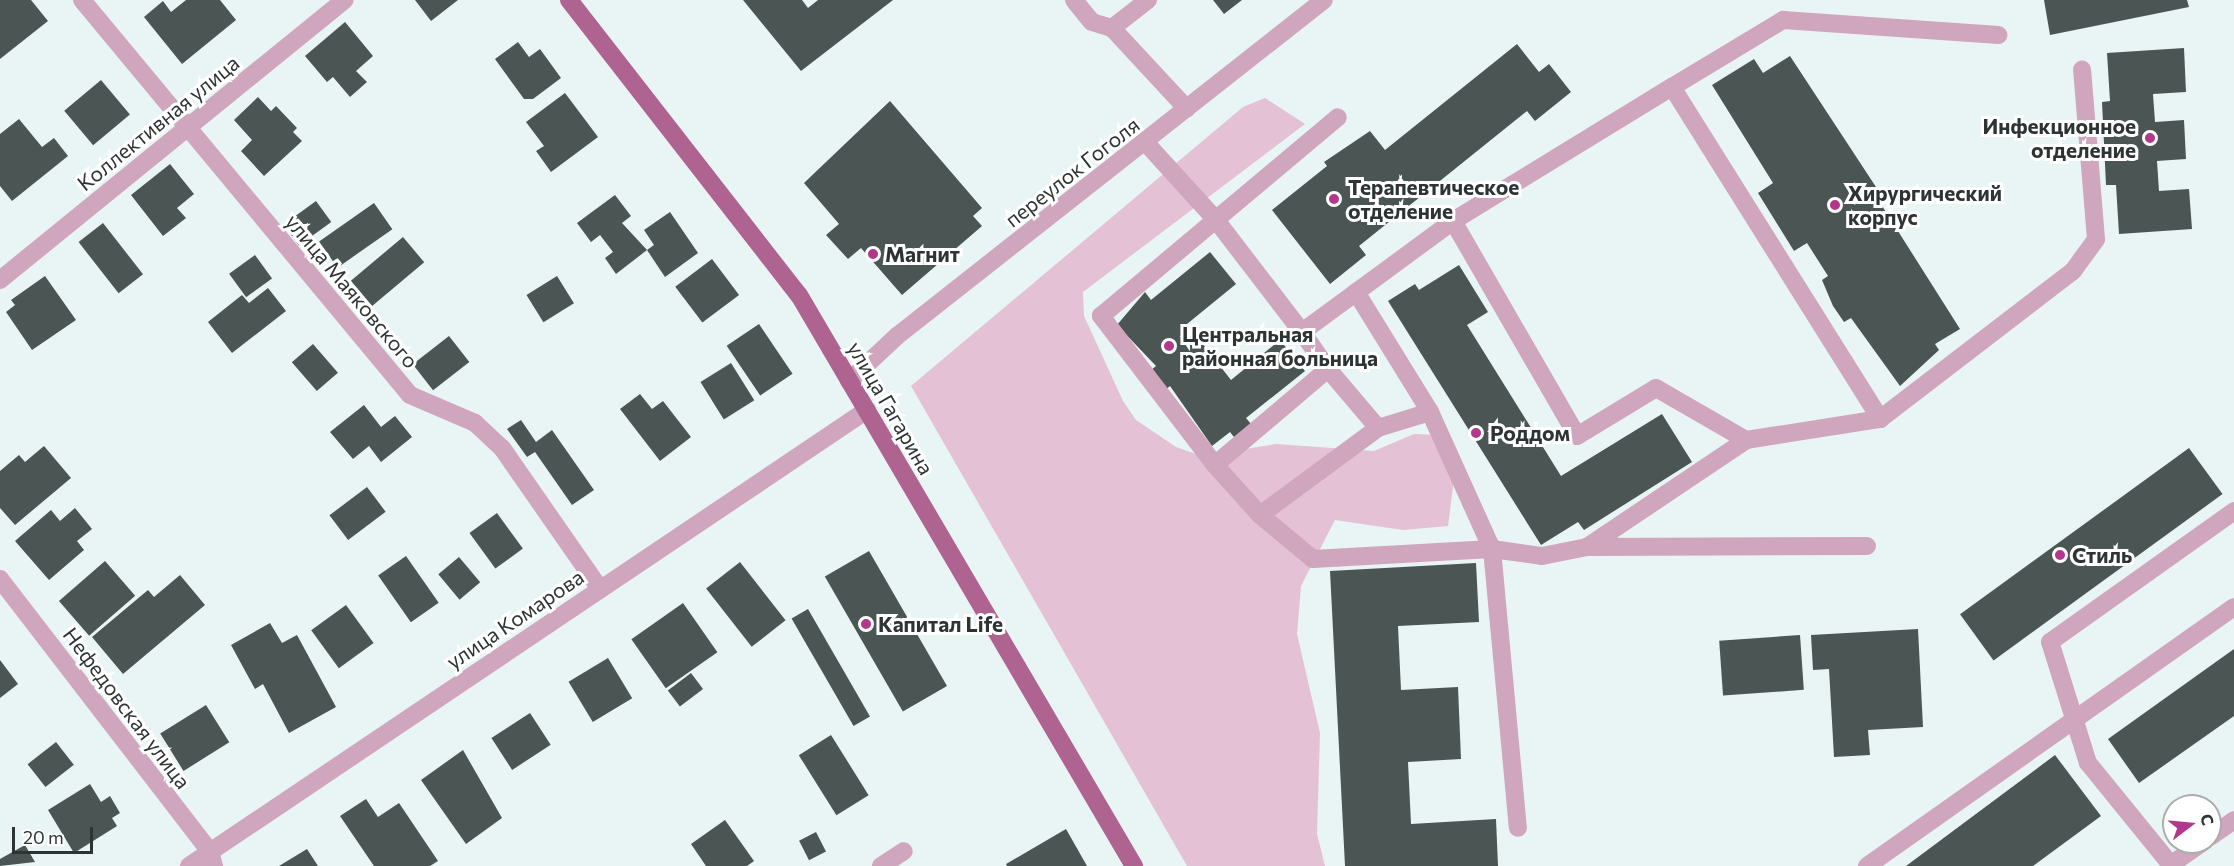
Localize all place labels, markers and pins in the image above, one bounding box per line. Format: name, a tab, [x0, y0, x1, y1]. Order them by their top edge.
place label: Инфекционное отделение	[1983, 113, 2136, 163]
marker: Инфекционное отделение	[2141, 129, 2159, 147]
place label: Терапевтическое отделение	[1348, 174, 1519, 224]
place label: Хирургический корпус	[1848, 180, 2002, 230]
marker: Терапевтическое отделение	[1325, 190, 1343, 208]
marker: Хирургический корпус	[1826, 196, 1844, 214]
place label: Магнит	[885, 241, 960, 267]
marker: Магнит	[866, 247, 880, 261]
place label: Центральная районная больница	[1182, 321, 1378, 371]
marker: Центральная районная больница	[1160, 337, 1178, 355]
place label: Роддом	[1490, 420, 1570, 446]
marker: Роддом	[1467, 424, 1485, 442]
place label: Стиль	[2072, 542, 2132, 568]
marker: Стиль	[2053, 548, 2067, 562]
place label: Капитал Life	[878, 611, 1003, 637]
marker: Капитал Life	[859, 617, 873, 631]

